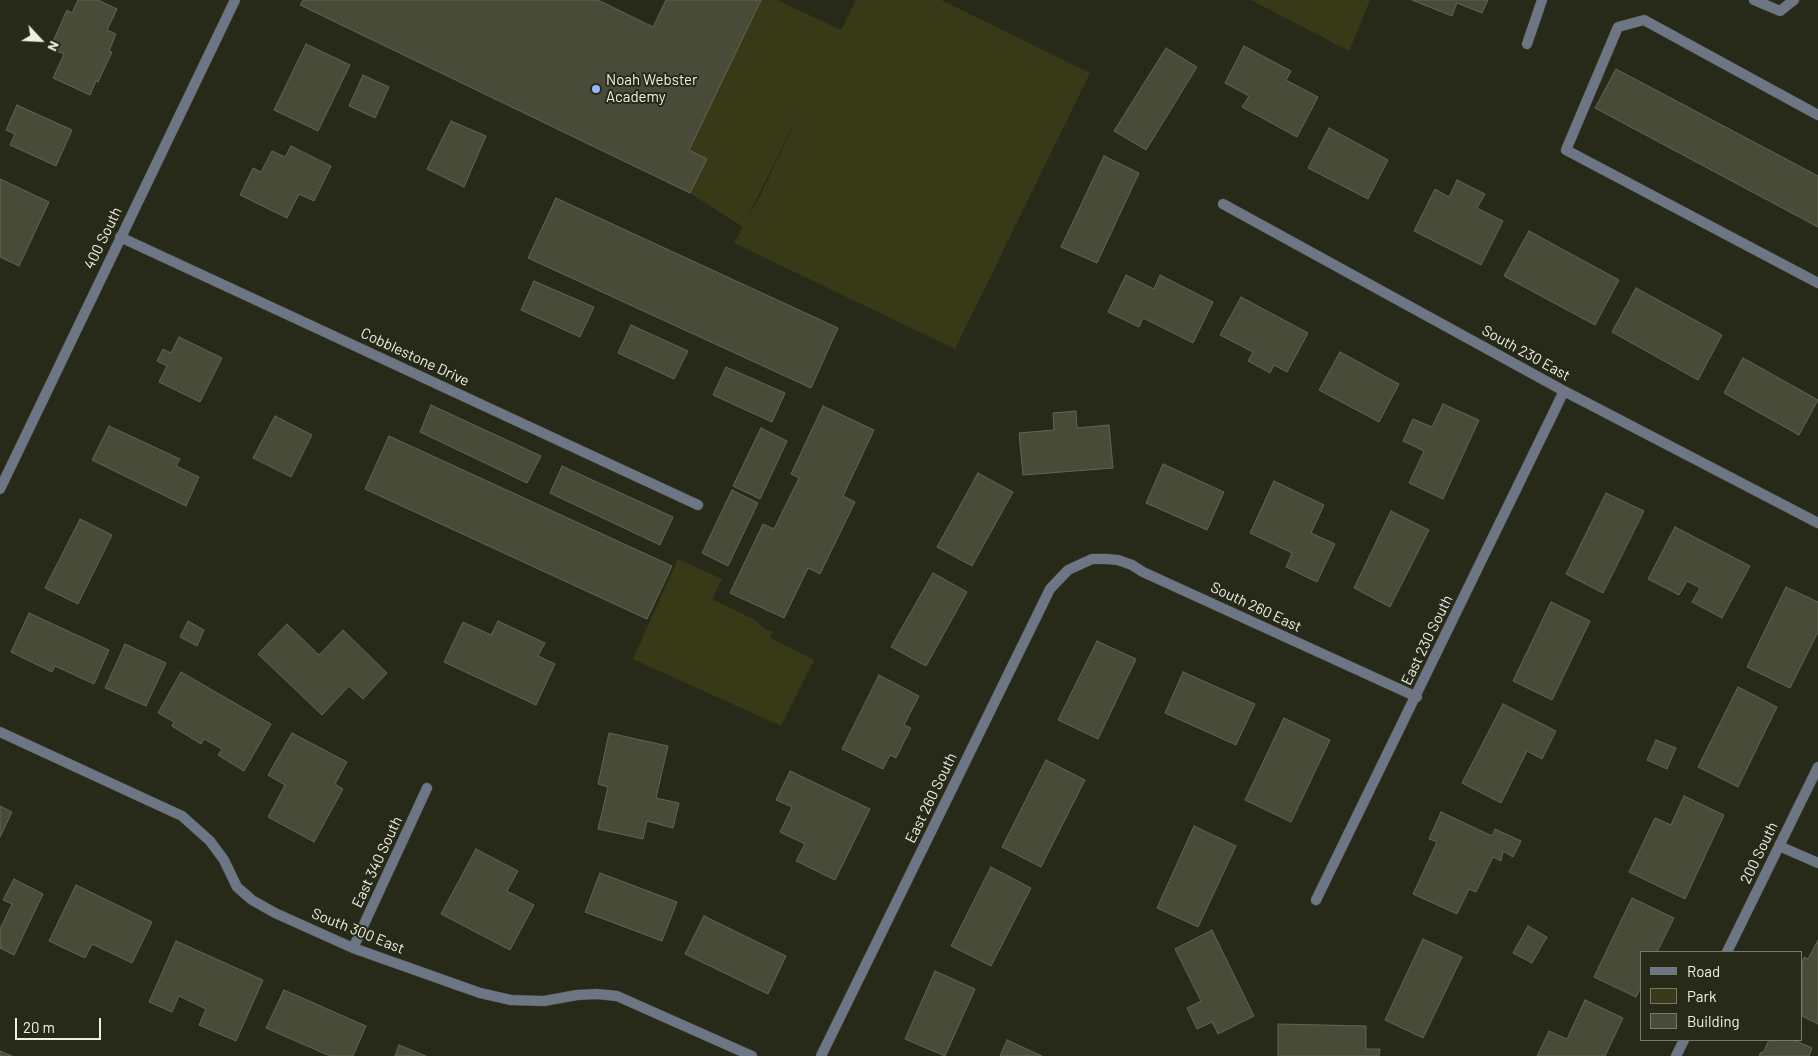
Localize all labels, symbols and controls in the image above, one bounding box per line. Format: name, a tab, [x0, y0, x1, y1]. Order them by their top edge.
north arrow	[15, 15, 65, 65]
text: N	[44, 39, 64, 54]
place label: Noah Webster Academy	[606, 71, 698, 106]
marker: Noah Webster Academy	[590, 83, 602, 95]
street label: 400 South	[80, 204, 126, 272]
street label: South 230 East	[1479, 321, 1573, 385]
street label: Cobblestone Drive	[358, 324, 472, 390]
street label: South 260 East	[1208, 578, 1304, 636]
street label: East 230 South	[1397, 592, 1457, 688]
street label: East 260 South	[901, 750, 961, 846]
street label: East 340 South	[348, 814, 406, 910]
street label: 200 South	[1736, 819, 1782, 887]
street label: South 300 East	[309, 904, 407, 958]
legend	[1640, 951, 1803, 1041]
text: Road	[1687, 962, 1720, 980]
text: Park	[1687, 987, 1716, 1005]
scale bar	[18, 1008, 104, 1040]
text: Building	[1687, 1012, 1740, 1030]
text: 20 m	[23, 1018, 55, 1036]

